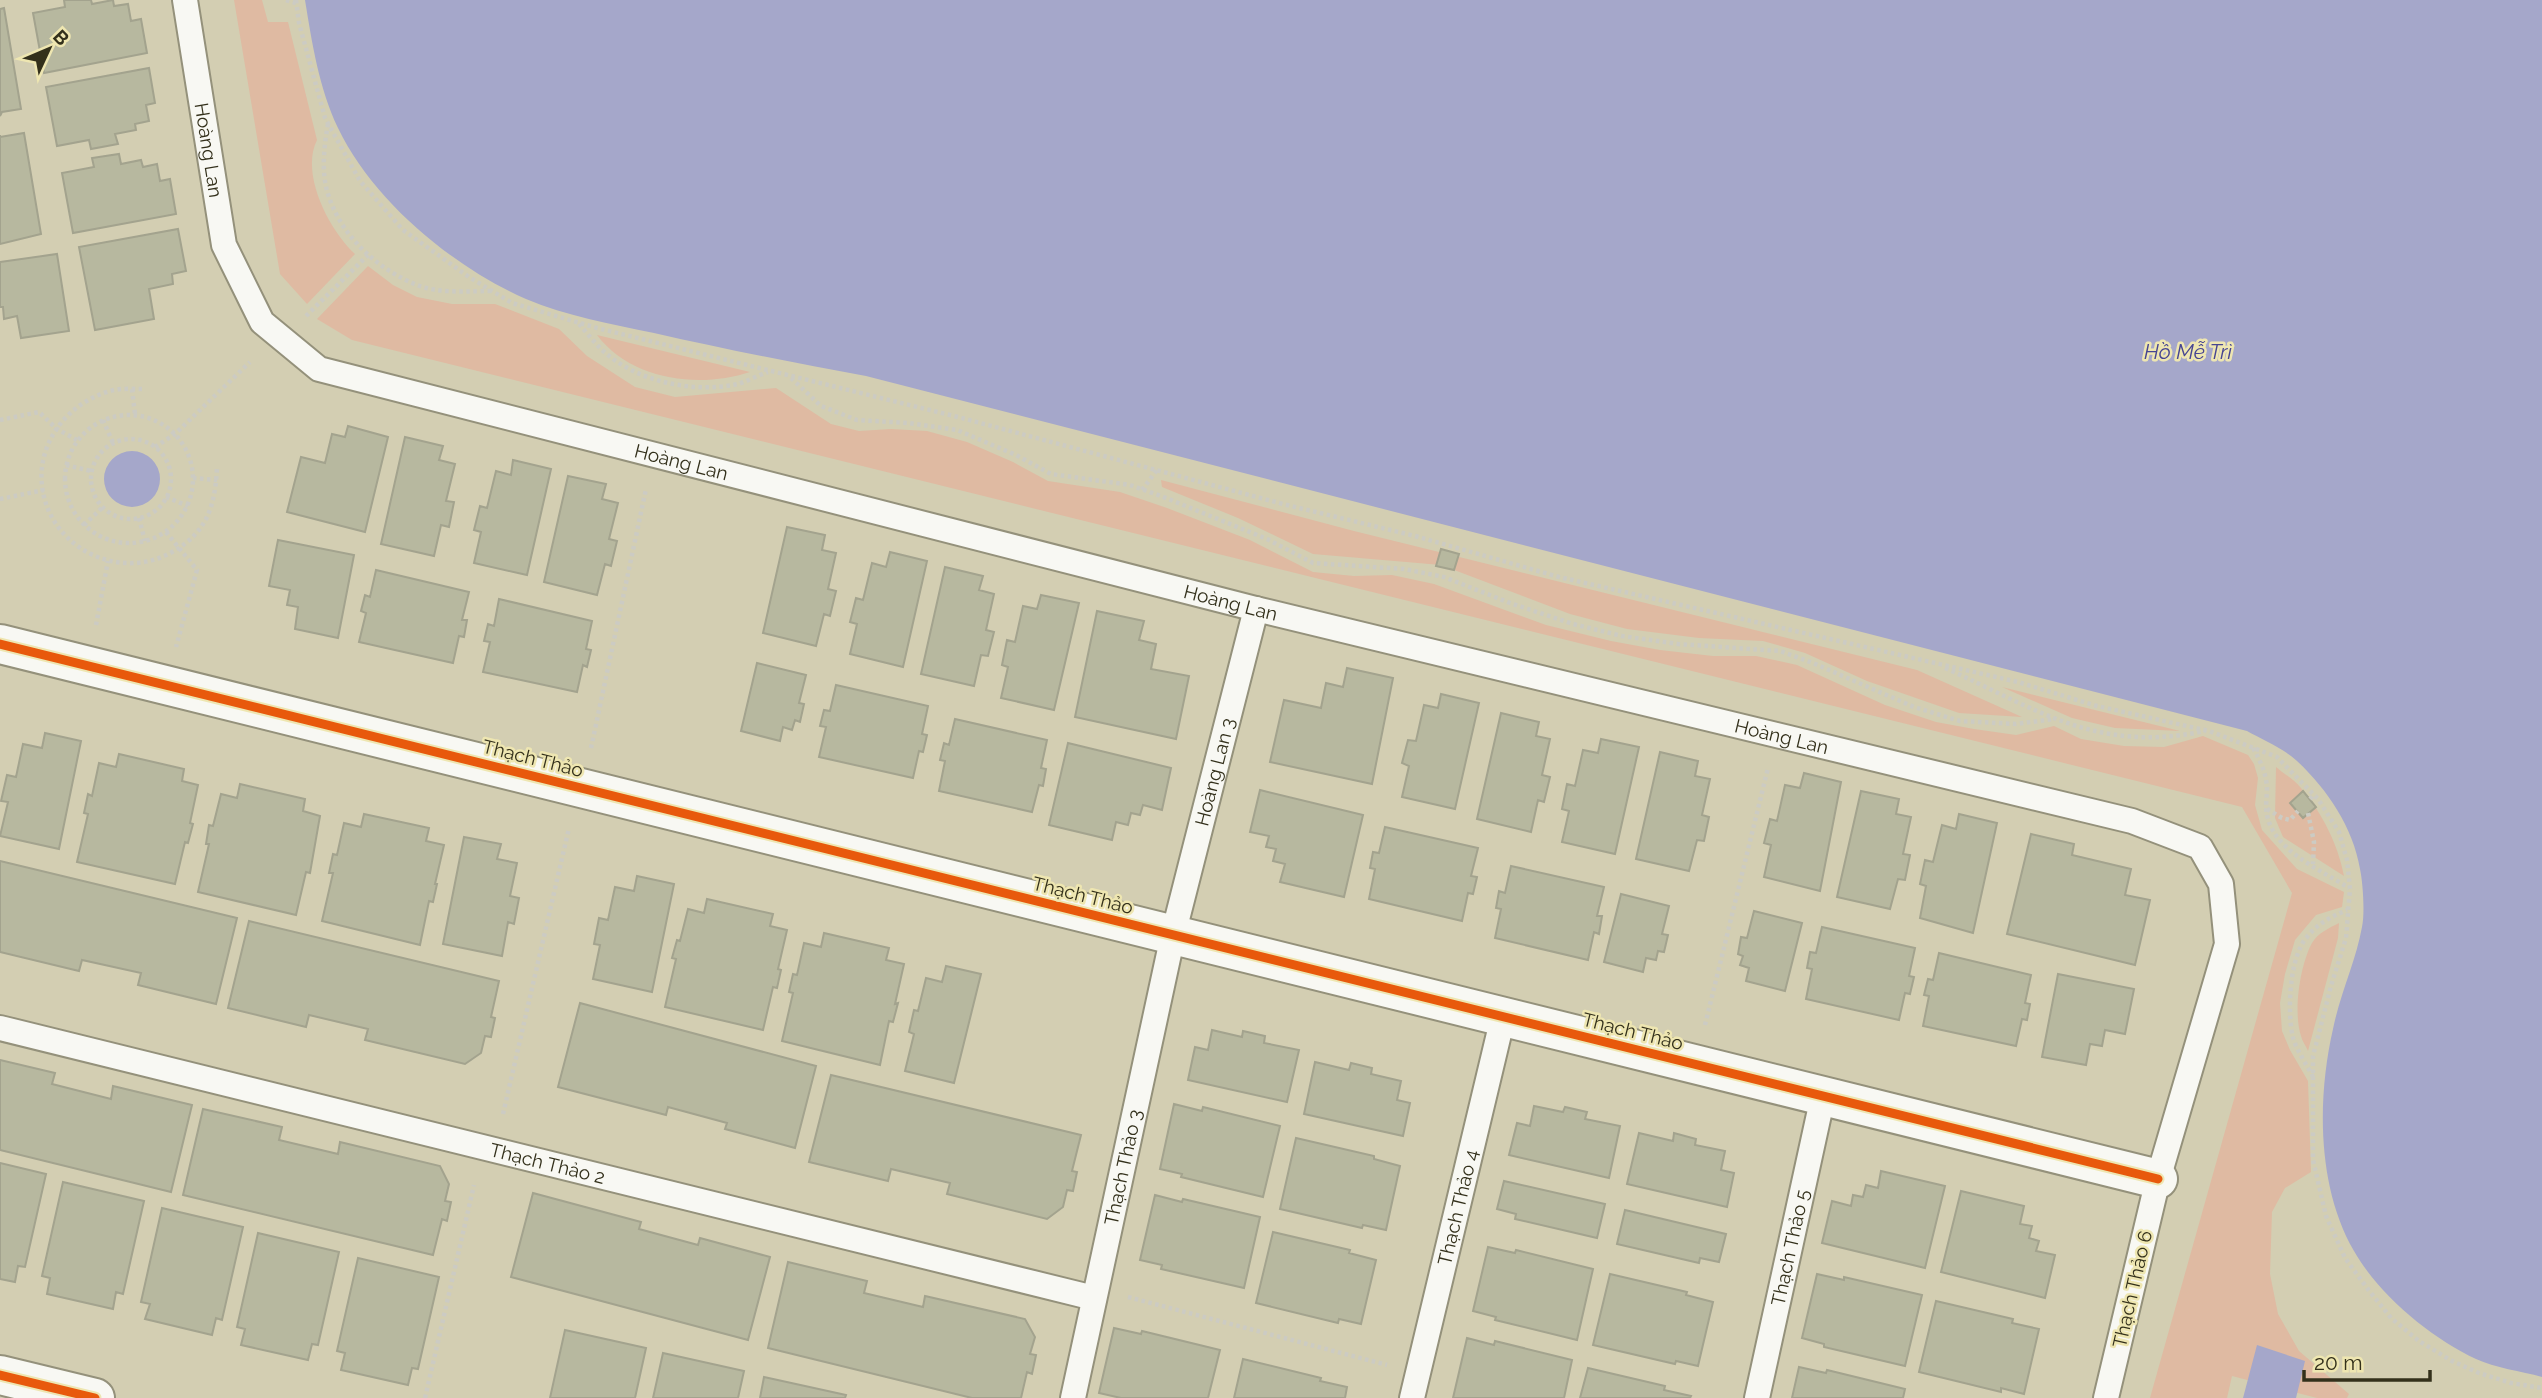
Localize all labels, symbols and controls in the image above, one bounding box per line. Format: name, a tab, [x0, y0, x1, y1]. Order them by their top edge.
north arrow	[14, 14, 84, 84]
text: B	[49, 25, 74, 50]
street label: Hoàng Lan	[191, 101, 227, 199]
water label: Hồ Mễ Trì	[2144, 339, 2233, 364]
street label: Hoàng Lan	[632, 439, 731, 484]
street label: Hoàng Lan	[1182, 580, 1280, 625]
street label: Hoàng Lan	[1733, 714, 1831, 758]
street label: Hoàng Lan 3	[1190, 715, 1239, 828]
street label: Thạch Thảo	[480, 735, 586, 781]
street label: Thạch Thảo	[1030, 872, 1136, 918]
street label: Thạch Thảo	[1580, 1008, 1686, 1054]
street label: Thạch Thảo 3	[1100, 1107, 1146, 1227]
street label: Thạch Thảo 2	[488, 1138, 607, 1188]
street label: Thạch Thảo 4	[1433, 1147, 1482, 1268]
street label: Thạch Thảo 5	[1766, 1187, 1813, 1308]
street label: Thạch Thảo 6	[2108, 1228, 2156, 1350]
scale bar	[2304, 1338, 2430, 1382]
text: 20 m	[2314, 1350, 2362, 1375]

